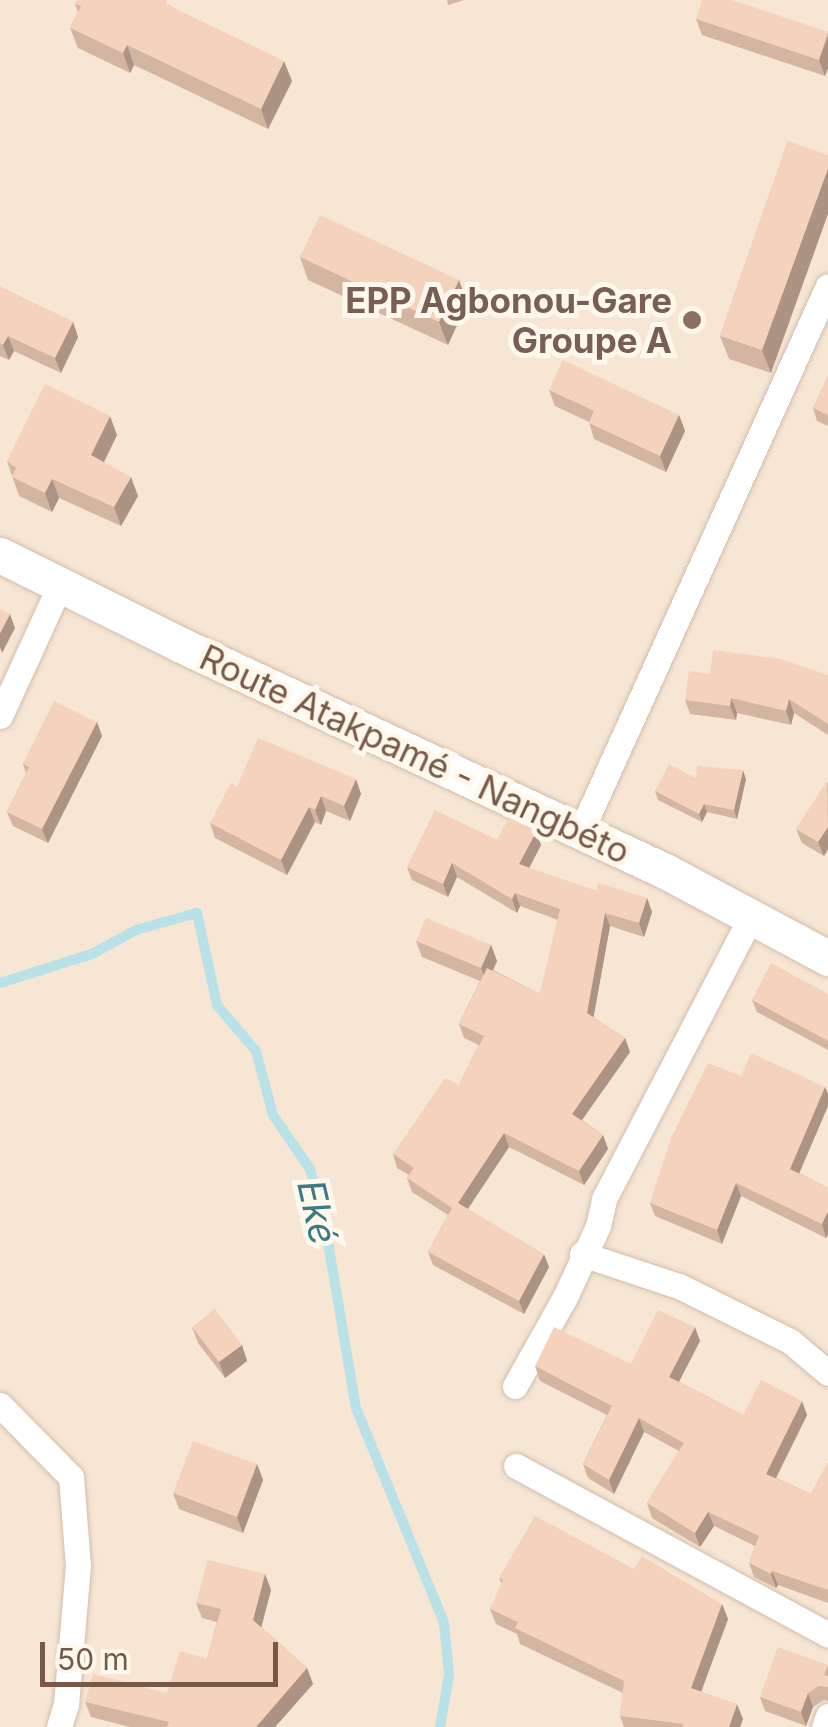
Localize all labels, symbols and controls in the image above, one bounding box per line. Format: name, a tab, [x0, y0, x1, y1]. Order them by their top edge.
place label: EPP Agbonou-Gare Groupe A	[345, 279, 672, 361]
marker: EPP Agbonou-Gare Groupe A	[681, 309, 703, 331]
street label: Route Atakpamé - Nangbéto	[193, 636, 637, 872]
water label: Eké	[288, 1175, 346, 1249]
scale bar	[45, 1622, 282, 1684]
text: 50 m	[57, 1641, 129, 1677]

